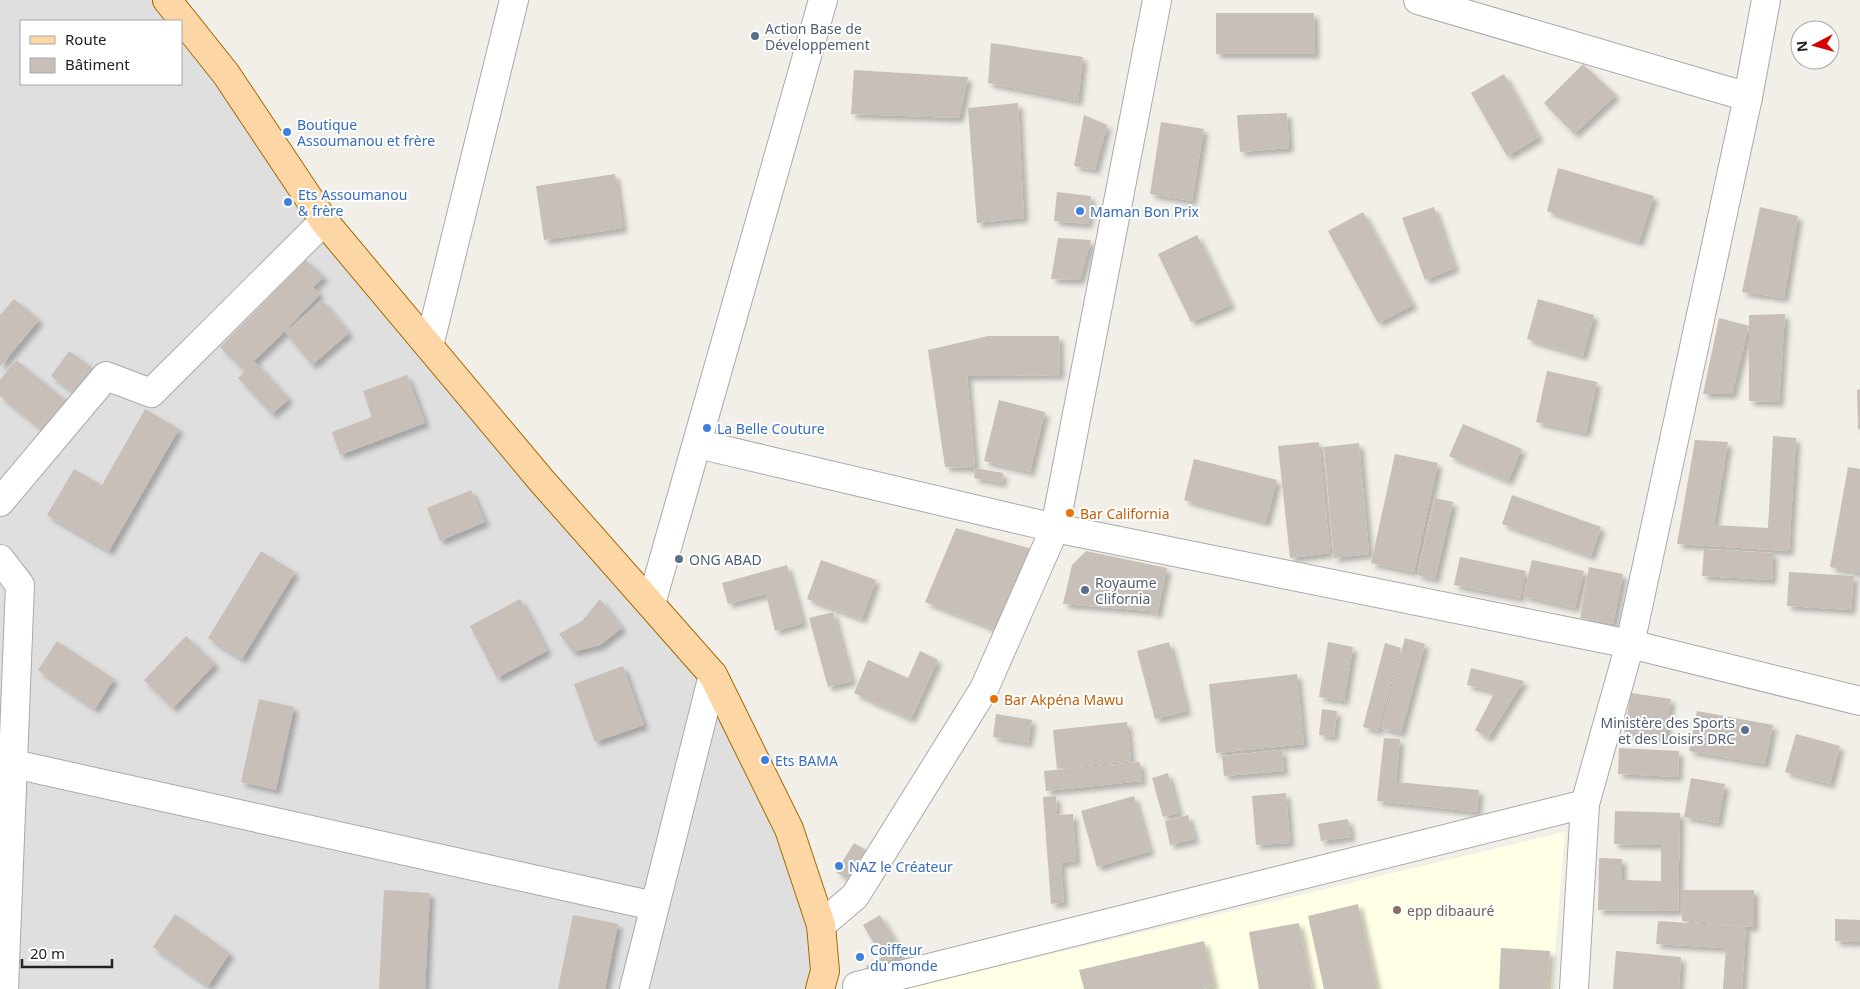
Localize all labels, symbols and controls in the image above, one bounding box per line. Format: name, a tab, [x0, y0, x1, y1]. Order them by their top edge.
place label: Action Base de Développement	[765, 19, 870, 54]
legend	[20, 20, 182, 85]
north arrow	[1790, 20, 1840, 70]
text: Route	[65, 29, 107, 49]
marker: Action Base de Développement	[749, 30, 761, 42]
text: N	[1792, 40, 1812, 53]
text: Bâtiment	[65, 54, 130, 74]
place label: Boutique Assoumanou et frère	[297, 115, 435, 150]
marker: Boutique Assoumanou et frère	[281, 126, 293, 138]
place label: Ets Assoumanou & frère	[298, 185, 407, 220]
marker: Ets Assoumanou & frère	[282, 196, 294, 208]
place label: Maman Bon Prix	[1090, 202, 1200, 221]
marker: Maman Bon Prix	[1074, 205, 1086, 217]
place label: La Belle Couture	[717, 419, 825, 438]
marker: La Belle Couture	[701, 422, 713, 434]
place label: Bar California	[1080, 504, 1170, 523]
marker: Bar California	[1064, 507, 1076, 519]
place label: ONG ABAD	[689, 550, 762, 569]
marker: ONG ABAD	[673, 553, 685, 565]
place label: Royaume Clifornia	[1095, 573, 1157, 608]
marker: Royaume Clifornia	[1079, 584, 1091, 596]
place label: Bar Akpéna Mawu	[1004, 690, 1124, 709]
marker: Bar Akpéna Mawu	[988, 693, 1000, 705]
place label: Ministère des Sports et des Loisirs DRC	[1601, 713, 1735, 748]
marker: Ministère des Sports et des Loisirs DRC	[1739, 724, 1751, 736]
place label: Ets BAMA	[775, 751, 838, 770]
marker: Ets BAMA	[759, 754, 771, 766]
place label: NAZ le Créateur	[849, 857, 953, 876]
marker: NAZ le Créateur	[833, 860, 845, 872]
place label: epp dibaauré	[1407, 901, 1494, 920]
marker: epp dibaauré	[1391, 904, 1403, 916]
scale bar	[22, 936, 112, 968]
place label: Coiffeur du monde	[870, 940, 938, 975]
text: 20 m	[30, 943, 65, 963]
marker: Coiffeur du monde	[854, 951, 866, 963]

